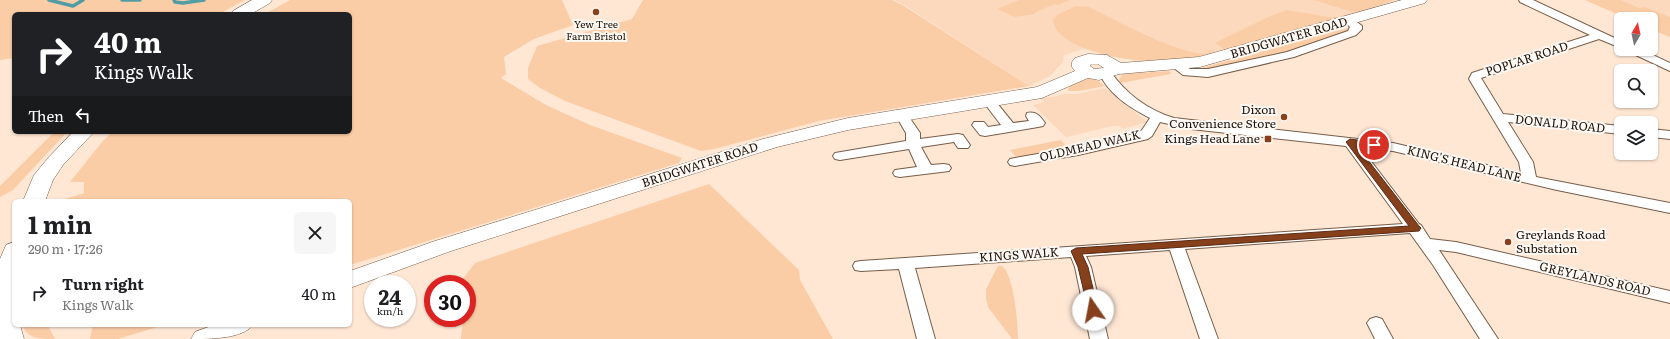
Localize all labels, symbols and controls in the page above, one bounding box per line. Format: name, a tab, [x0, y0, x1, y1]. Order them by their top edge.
marker: Yew Tree Farm Bristol	[591, 7, 601, 17]
street label: BRIDGWATER ROAD	[1228, 12, 1349, 62]
north arrow	[1614, 12, 1658, 56]
map controls	[1614, 12, 1658, 160]
place label: Yew Tree Farm Bristol	[566, 16, 626, 43]
text: 40 m	[94, 20, 162, 62]
icon: right	[28, 28, 80, 80]
street label: POPLAR ROAD	[1483, 36, 1570, 80]
text: Kings Walk	[94, 58, 193, 85]
button: search	[1614, 64, 1658, 108]
place label: Dixon Convenience Store	[1169, 100, 1276, 132]
text: Then	[28, 104, 64, 127]
icon: left	[72, 104, 94, 126]
street label: DONALD ROAD	[1514, 109, 1606, 137]
marker: Dixon Convenience Store	[1279, 112, 1289, 122]
button: layers	[1614, 116, 1658, 160]
street label: OLDMEAD WALK	[1038, 125, 1142, 165]
pin	[1357, 128, 1391, 162]
place label: Kings Head Lane	[1164, 129, 1260, 147]
marker: Kings Head Lane	[1263, 134, 1273, 144]
icon: arrive	[1363, 134, 1385, 156]
street label: BRIDGWATER ROAD	[639, 137, 760, 191]
street label: KING'S HEAD LANE	[1405, 140, 1524, 186]
text: 1 min	[28, 206, 92, 241]
button: close	[294, 212, 336, 254]
place label: Greylands Road Substation	[1516, 225, 1606, 257]
marker: Greylands Road Substation	[1503, 237, 1513, 247]
text: 290 m · 17:26	[28, 239, 103, 258]
street label: KINGS WALK	[979, 242, 1059, 266]
street label: GREYLANDS ROAD	[1538, 256, 1653, 300]
text: Turn right	[62, 272, 144, 295]
speed limit sign: 30	[424, 275, 476, 327]
text: 24	[379, 281, 401, 311]
icon: right	[28, 282, 50, 304]
text: 40 m	[302, 282, 336, 305]
position arrow	[1072, 289, 1114, 331]
text: Kings Walk	[62, 295, 134, 314]
text: km/h	[377, 303, 403, 318]

